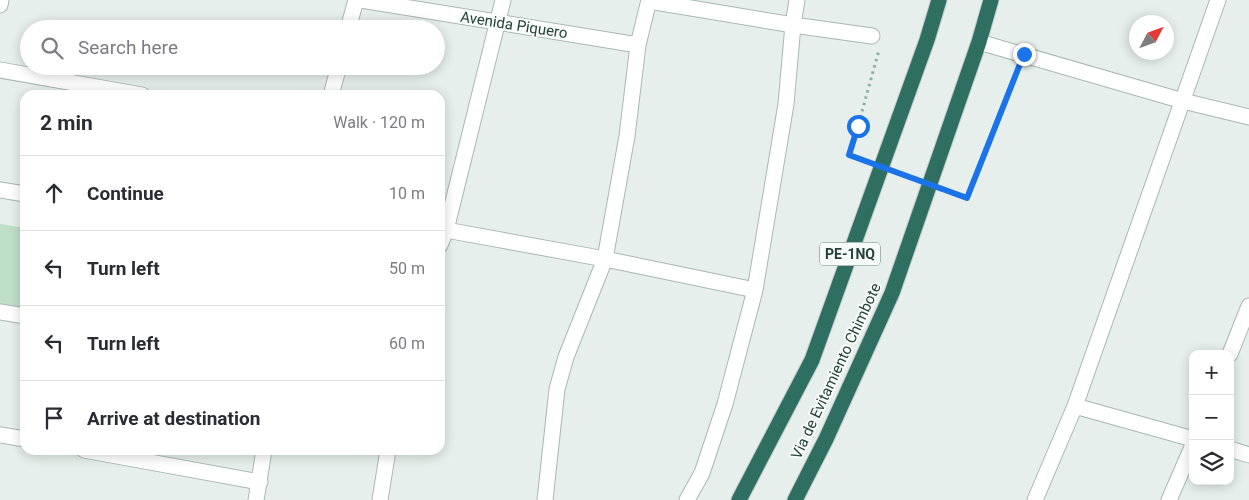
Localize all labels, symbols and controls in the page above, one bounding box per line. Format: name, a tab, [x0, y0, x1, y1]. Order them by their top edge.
street label: Avenida Piquero	[459, 8, 569, 42]
north arrow	[1129, 15, 1174, 60]
search box	[20, 20, 445, 75]
icon: search	[38, 34, 66, 62]
text: Search here	[78, 36, 178, 59]
route end	[1013, 43, 1036, 66]
text: 2 min	[40, 111, 93, 135]
text: Walk · 120 m	[333, 113, 425, 132]
route start	[847, 115, 870, 138]
icon: ahead	[40, 179, 68, 207]
text: Continue	[87, 182, 164, 205]
text: 10 m	[389, 184, 425, 203]
road number: PE-1NQ	[820, 242, 880, 266]
icon: left	[40, 254, 68, 282]
text: Turn left	[87, 257, 160, 280]
text: 50 m	[389, 259, 425, 278]
street label: Via de Evitamiento Chimbote	[787, 280, 885, 462]
icon: left	[40, 329, 68, 357]
text: Turn left	[87, 332, 160, 355]
text: 60 m	[389, 334, 425, 353]
map controls	[1189, 350, 1234, 485]
button: +	[1189, 350, 1234, 395]
button: −	[1189, 395, 1234, 440]
icon: arrive	[40, 404, 68, 432]
text: Arrive at destination	[87, 407, 260, 430]
button: layers	[1189, 440, 1234, 485]

